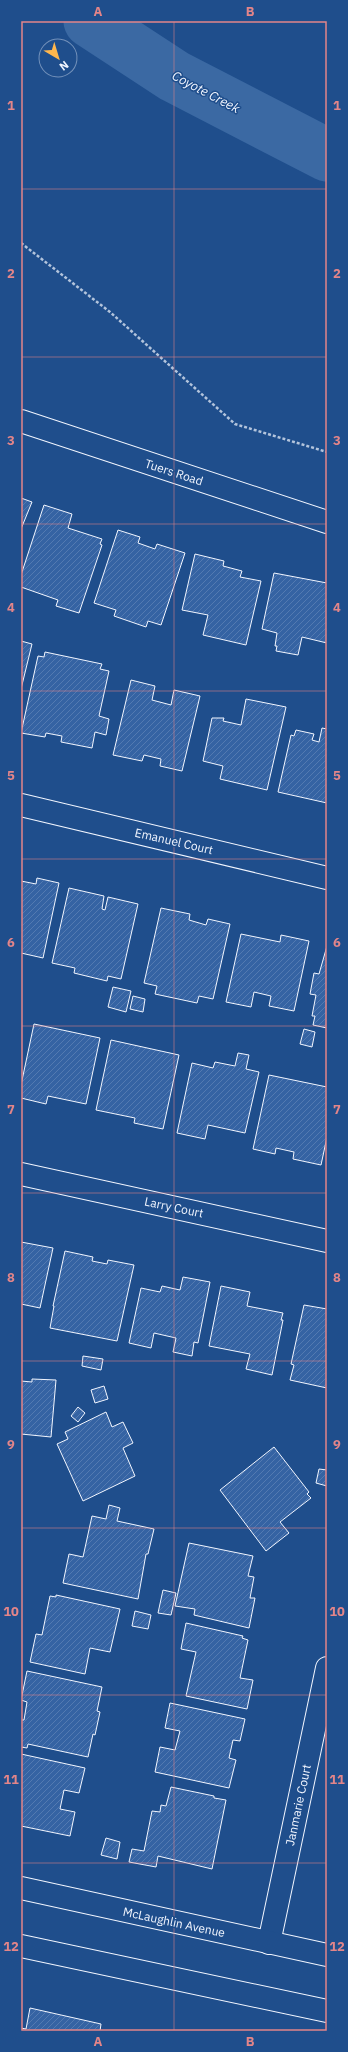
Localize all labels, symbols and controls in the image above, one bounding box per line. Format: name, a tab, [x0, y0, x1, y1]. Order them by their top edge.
text: A	[94, 3, 103, 20]
text: B	[246, 3, 255, 20]
north arrow	[38, 38, 78, 78]
text: N	[57, 58, 72, 74]
water label: Coyote Creek	[169, 67, 243, 117]
text: 1	[7, 97, 15, 114]
text: 1	[333, 97, 341, 114]
text: 2	[7, 265, 15, 282]
text: 2	[333, 265, 341, 282]
text: 3	[7, 432, 15, 449]
text: 3	[333, 432, 341, 449]
street label: Tuers Road	[143, 456, 205, 488]
text: 4	[7, 599, 15, 616]
text: 4	[333, 599, 341, 616]
text: 5	[7, 767, 15, 784]
text: 5	[333, 767, 341, 784]
street label: Emanuel Court	[133, 825, 215, 857]
text: 6	[7, 934, 15, 951]
text: 6	[333, 934, 341, 951]
text: 7	[7, 1101, 15, 1118]
text: 7	[333, 1101, 341, 1118]
street label: Larry Court	[143, 1193, 205, 1221]
text: 8	[7, 1269, 15, 1286]
text: 8	[333, 1269, 341, 1286]
text: 9	[7, 1436, 15, 1453]
text: 9	[333, 1436, 341, 1453]
text: 10	[3, 1603, 19, 1620]
text: 10	[329, 1603, 345, 1620]
street label: Janmarie Court	[282, 1763, 314, 1847]
text: 11	[3, 1771, 19, 1788]
text: 11	[329, 1771, 345, 1788]
street label: McLaughlin Avenue	[122, 1904, 227, 1940]
text: 12	[3, 1938, 19, 1955]
text: 12	[329, 1938, 345, 1955]
text: A	[94, 2033, 103, 2050]
text: B	[246, 2033, 255, 2050]

